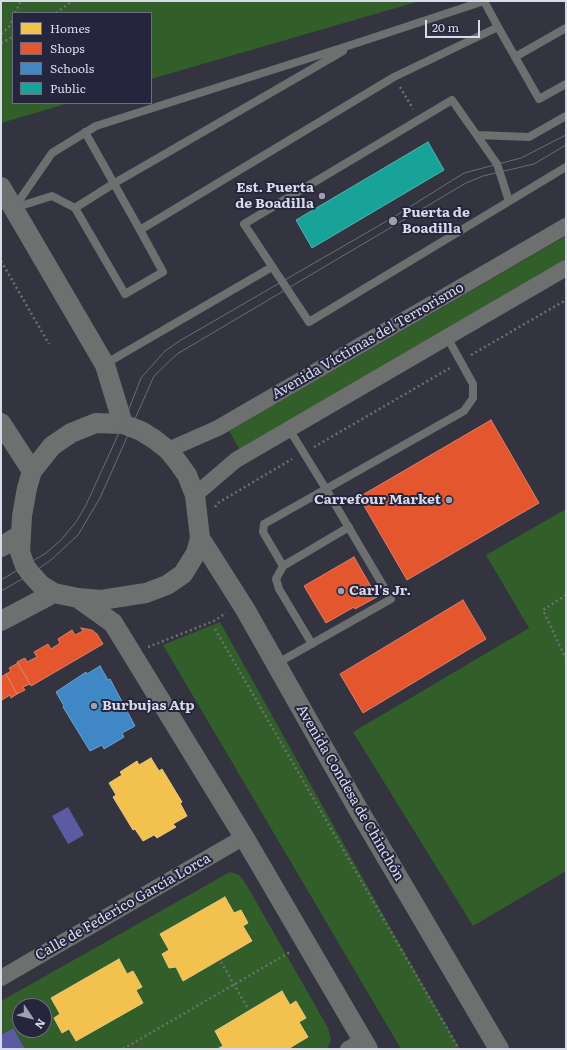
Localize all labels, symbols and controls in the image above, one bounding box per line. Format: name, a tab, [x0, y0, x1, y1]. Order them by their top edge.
legend	[12, 12, 152, 104]
scale bar	[427, 12, 482, 38]
text: 20 m	[432, 18, 459, 36]
text: Homes	[50, 19, 90, 37]
text: Shops	[50, 39, 85, 57]
text: Schools	[50, 59, 94, 77]
text: Public	[50, 79, 86, 97]
place label: Est. Puerta de Boadilla	[235, 180, 314, 212]
marker: Est. Puerta de Boadilla	[317, 191, 327, 201]
place label: Puerta de Boadilla	[402, 205, 470, 238]
marker: Puerta de Boadilla	[387, 215, 399, 227]
street label: Avenida Víctimas del Terrorismo	[269, 279, 467, 403]
place label: Carrefour Market	[314, 492, 441, 508]
marker: Carrefour Market	[444, 495, 454, 505]
place label: Carl's Jr.	[349, 583, 411, 599]
marker: Carl's Jr.	[336, 586, 346, 596]
place label: Burbujas Atp	[102, 698, 194, 714]
marker: Burbujas Atp	[89, 701, 99, 711]
street label: Avenida Condesa de Chinchón	[293, 702, 407, 884]
street label: Calle de Federico García Lorca	[32, 850, 214, 964]
north arrow	[12, 998, 52, 1038]
text: N	[32, 1016, 50, 1033]

